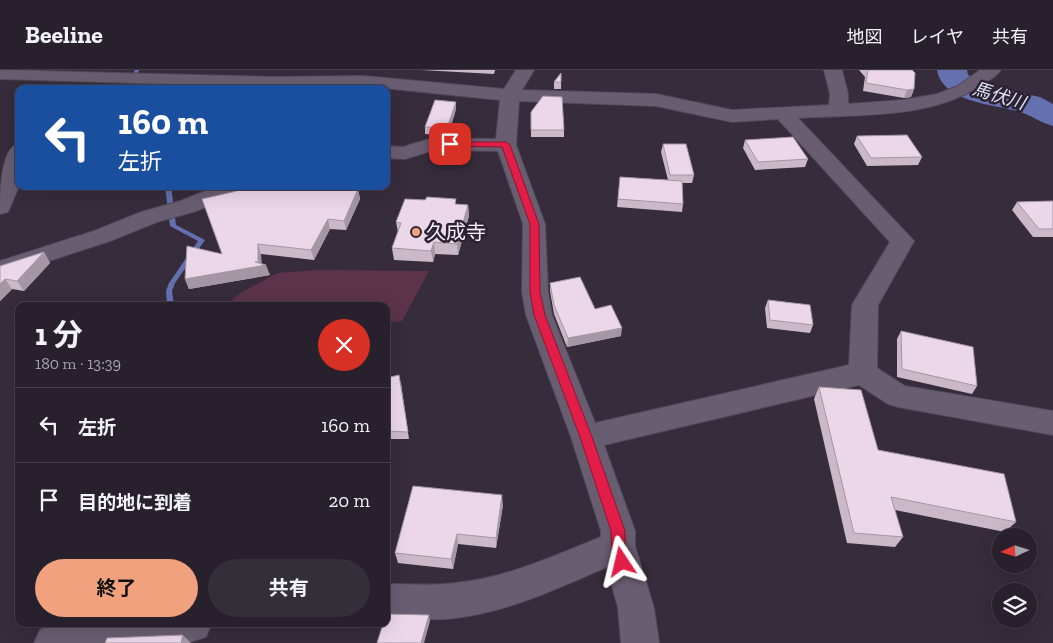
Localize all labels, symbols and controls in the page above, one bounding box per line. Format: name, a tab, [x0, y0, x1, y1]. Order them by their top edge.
text: Beeline	[25, 20, 103, 49]
text: 地図	[847, 26, 883, 48]
text: レイヤ	[911, 26, 964, 48]
text: 共有	[992, 26, 1028, 48]
water label: 馬伏川	[970, 78, 1030, 115]
text: 160 m	[118, 101, 208, 143]
icon: left	[35, 105, 100, 170]
pin	[429, 123, 471, 165]
icon: arrive	[436, 130, 464, 158]
text: 左折	[118, 148, 162, 175]
place label: 久成寺	[426, 220, 486, 244]
marker: 久成寺	[410, 226, 422, 238]
text: 1 分	[35, 317, 83, 353]
button: close	[318, 319, 370, 371]
text: 180 m · 13:39	[35, 354, 121, 373]
icon: left	[35, 411, 63, 439]
text: 160 m	[321, 414, 370, 437]
text: 左折	[78, 416, 116, 439]
icon: arrive	[35, 486, 63, 514]
text: 20 m	[329, 489, 370, 512]
text: 目的地に到着	[78, 491, 192, 514]
north arrow	[992, 528, 1038, 572]
map controls	[992, 528, 1037, 628]
position arrow	[595, 535, 647, 587]
button: 終了	[35, 559, 198, 617]
button: 共有	[208, 559, 370, 617]
button: layers	[992, 583, 1037, 628]

